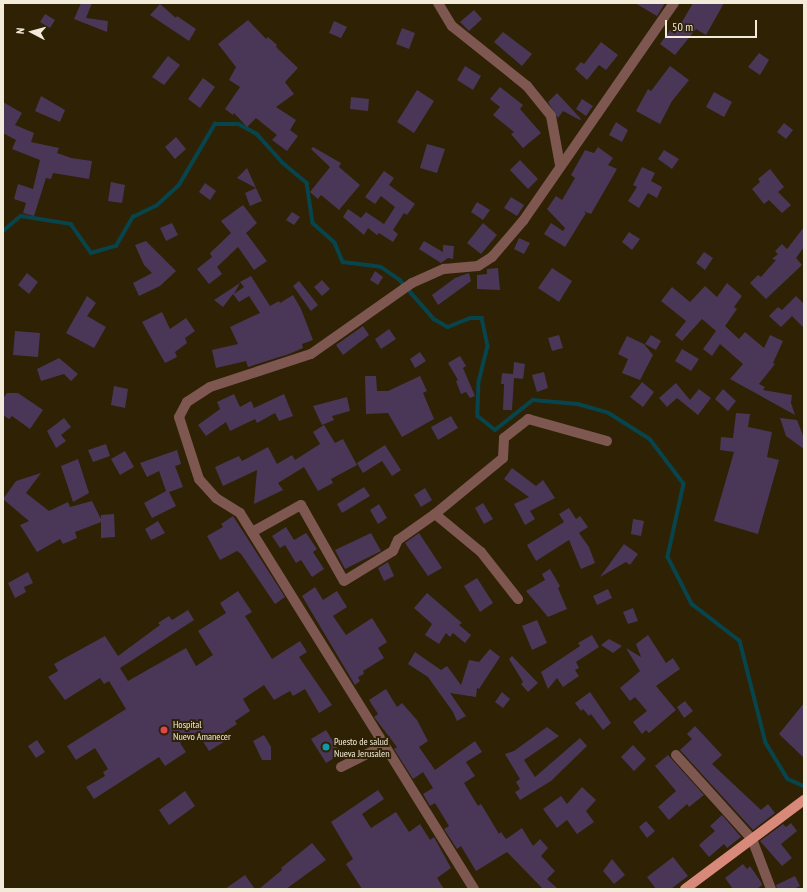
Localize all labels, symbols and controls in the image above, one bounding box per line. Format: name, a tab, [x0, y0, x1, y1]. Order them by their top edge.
north arrow	[12, 12, 52, 52]
scale bar	[667, 12, 759, 38]
text: 50 m	[672, 19, 693, 34]
text: N	[13, 27, 27, 34]
place label: Hospital Nuevo Amanecer	[173, 718, 231, 742]
marker: Hospital Nuevo Amanecer	[158, 724, 170, 736]
place label: Puesto de salud Nueva Jerusalen	[334, 735, 390, 758]
marker: Puesto de salud Nueva Jerusalen	[321, 742, 331, 752]

